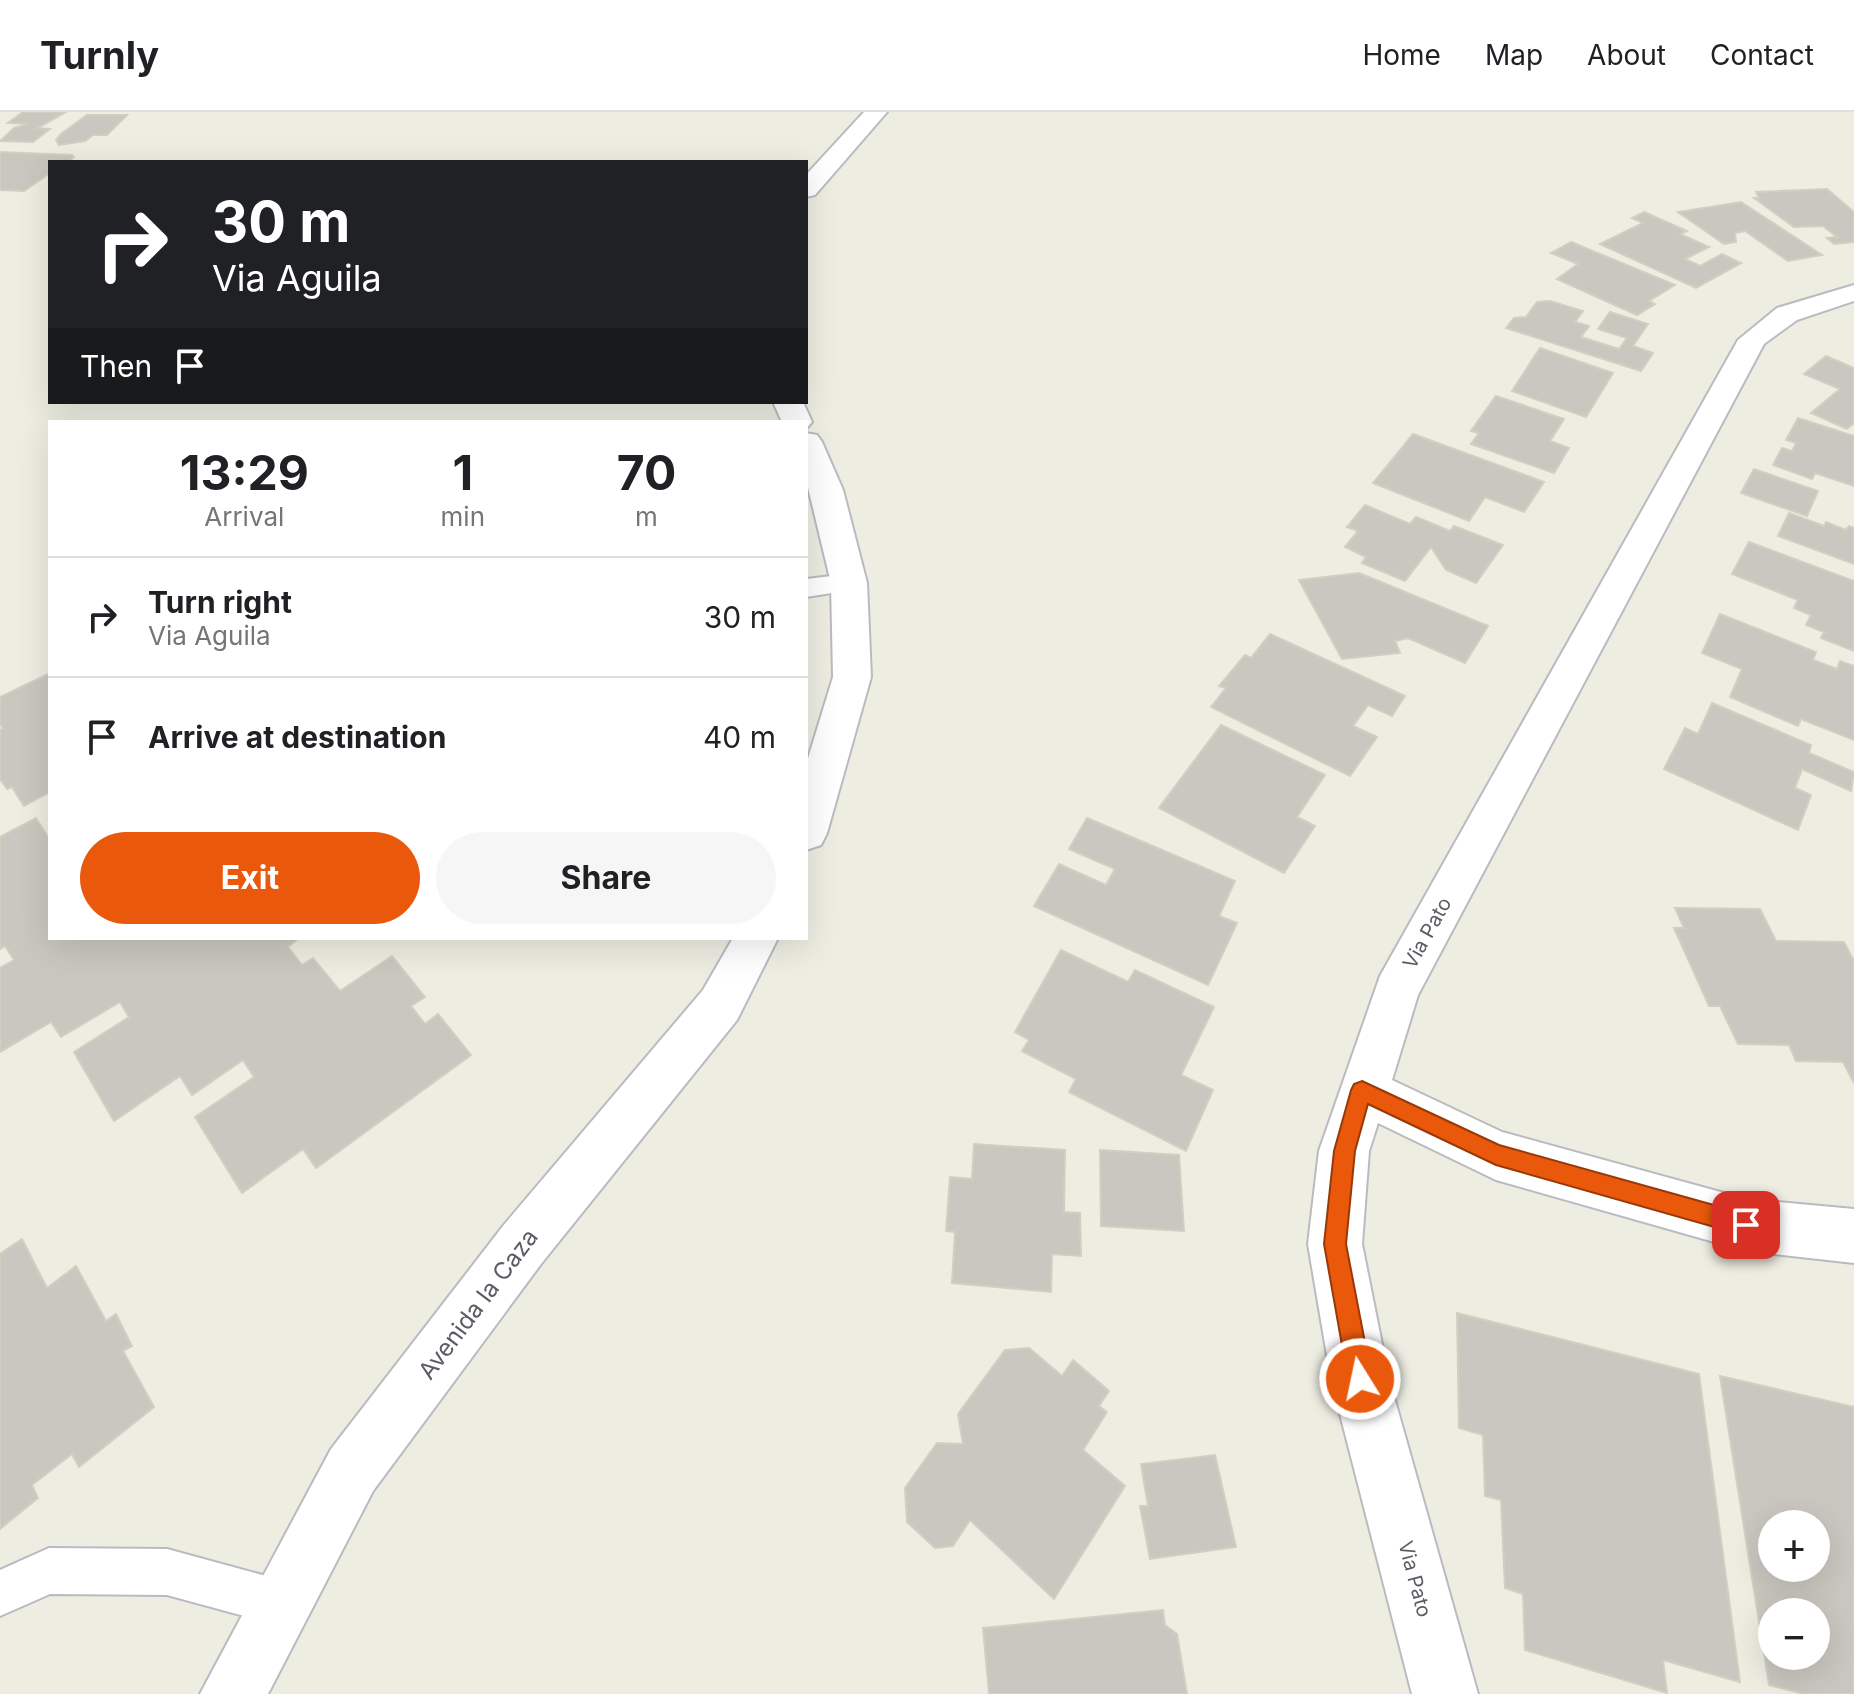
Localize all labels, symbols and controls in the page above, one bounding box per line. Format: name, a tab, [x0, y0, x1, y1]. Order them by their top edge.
text: Turnly	[40, 32, 159, 78]
text: Home	[1362, 38, 1441, 72]
text: Map	[1485, 38, 1543, 72]
text: About	[1587, 38, 1666, 72]
text: Contact	[1710, 38, 1814, 72]
text: 30 m	[212, 188, 350, 256]
icon: right	[80, 192, 184, 296]
text: Via Aguila	[212, 256, 382, 300]
icon: arrive	[168, 344, 212, 388]
text: Then	[80, 348, 152, 384]
text: 13:29	[180, 443, 309, 502]
text: 1	[452, 443, 473, 502]
text: 70	[617, 443, 676, 502]
text: Arrival	[204, 501, 284, 532]
text: min	[441, 501, 485, 532]
text: m	[635, 501, 658, 532]
text: Turn right	[148, 584, 292, 620]
icon: right	[80, 595, 124, 639]
text: 30 m	[704, 599, 776, 635]
text: Via Aguila	[148, 620, 271, 651]
icon: arrive	[80, 715, 124, 759]
text: Arrive at destination	[148, 719, 446, 755]
text: 40 m	[703, 719, 776, 755]
button: Exit	[80, 832, 420, 924]
button: Share	[436, 832, 776, 924]
street label: Via Pato	[1398, 893, 1456, 973]
pin	[1712, 1191, 1780, 1259]
icon: arrive	[1724, 1203, 1768, 1247]
street label: Avenida la Caza	[412, 1223, 544, 1385]
position arrow	[1318, 1337, 1402, 1421]
map controls	[1758, 1510, 1830, 1670]
button: +	[1758, 1510, 1830, 1582]
street label: Via Pato	[1393, 1538, 1437, 1620]
button: −	[1758, 1598, 1830, 1670]

